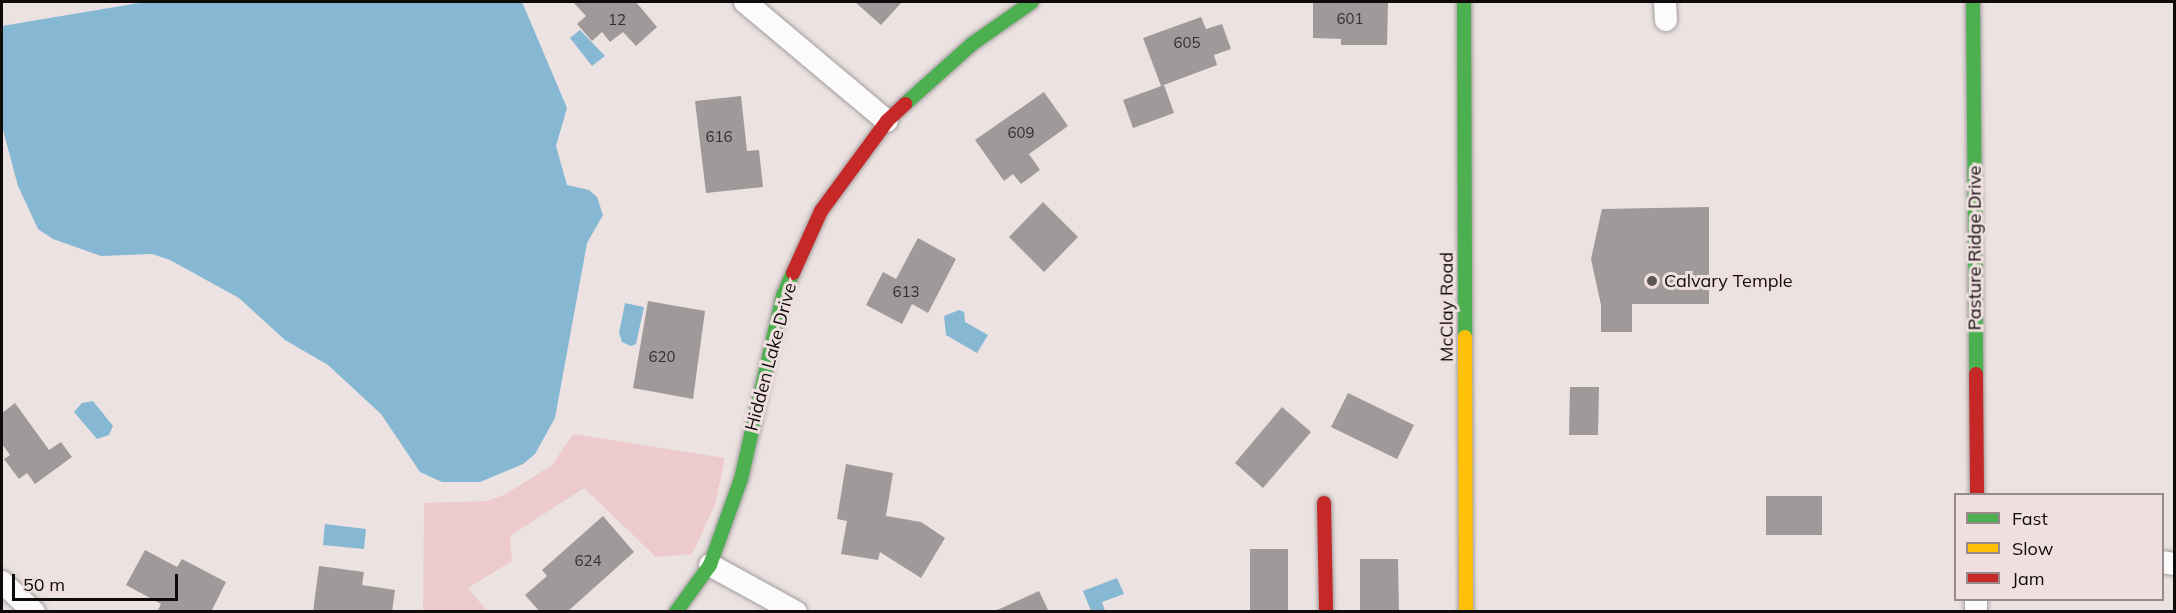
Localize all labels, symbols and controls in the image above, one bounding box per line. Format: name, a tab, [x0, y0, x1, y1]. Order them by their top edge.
house number: 601	[1337, 10, 1363, 28]
house number: 12	[608, 11, 626, 29]
house number: 605	[1174, 34, 1200, 52]
house number: 609	[1008, 124, 1034, 142]
house number: 616	[706, 128, 732, 146]
street label: Pasture Ridge Drive	[1964, 166, 1986, 330]
street label: McClay Road	[1436, 252, 1458, 362]
place label: Calvary Temple	[1664, 270, 1793, 292]
marker: Calvary Temple	[1645, 274, 1659, 288]
street label: Hidden Lake Drive	[741, 281, 801, 433]
house number: 613	[893, 283, 919, 301]
house number: 620	[649, 348, 675, 366]
legend	[1954, 493, 2164, 601]
text: Fast	[2012, 507, 2048, 530]
text: Slow	[2012, 537, 2053, 560]
house number: 624	[575, 552, 601, 570]
scale bar	[15, 562, 182, 600]
text: Jam	[2012, 567, 2045, 590]
text: 50 m	[23, 573, 65, 596]

